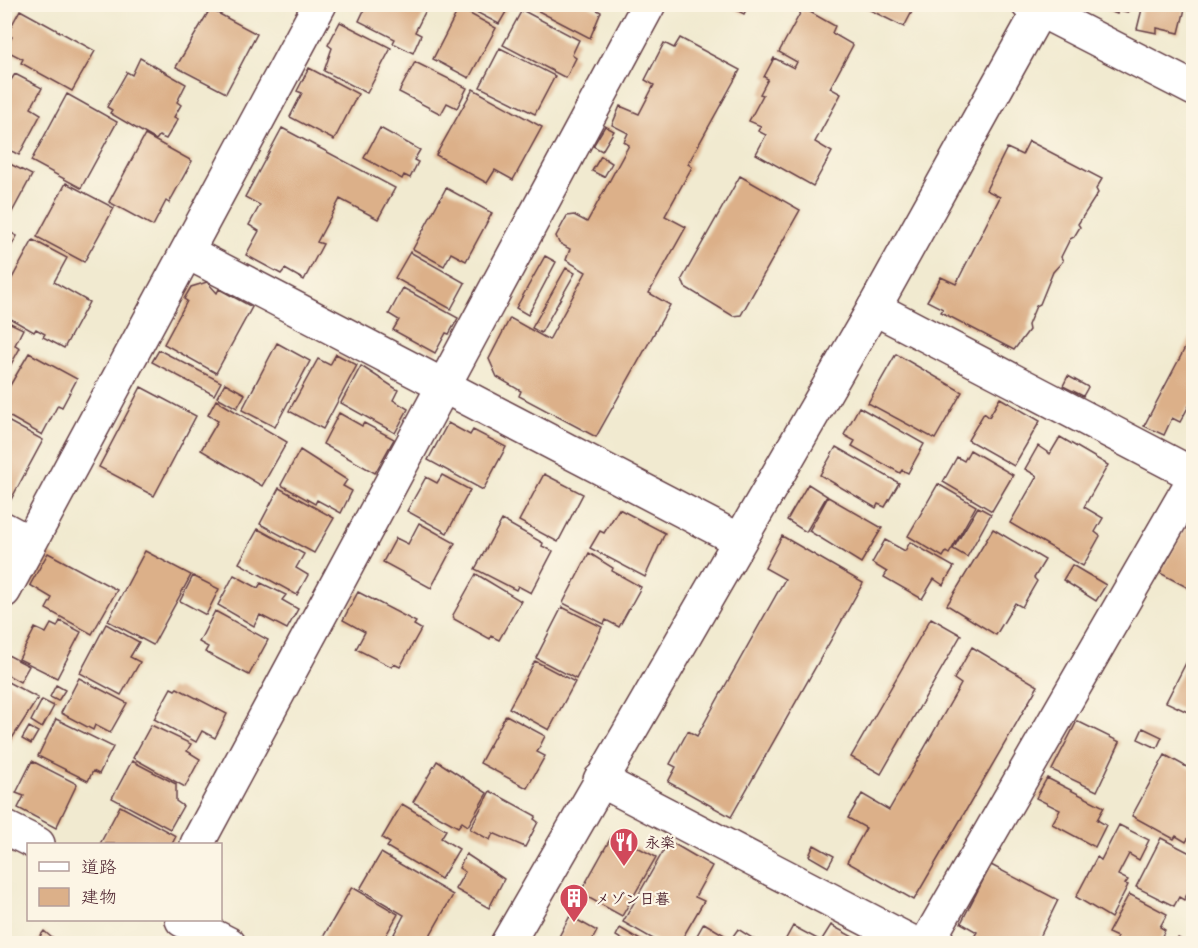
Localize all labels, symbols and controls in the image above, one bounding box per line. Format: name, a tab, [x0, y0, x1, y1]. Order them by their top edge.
restaurant icon: 永楽	[608, 826, 640, 868]
place label: 永楽	[645, 832, 675, 852]
legend	[27, 843, 222, 921]
text: 道路	[81, 854, 117, 878]
building icon: メゾン日暮	[558, 882, 590, 924]
text: 建物	[81, 884, 117, 908]
place label: メゾン日暮	[595, 888, 670, 908]

